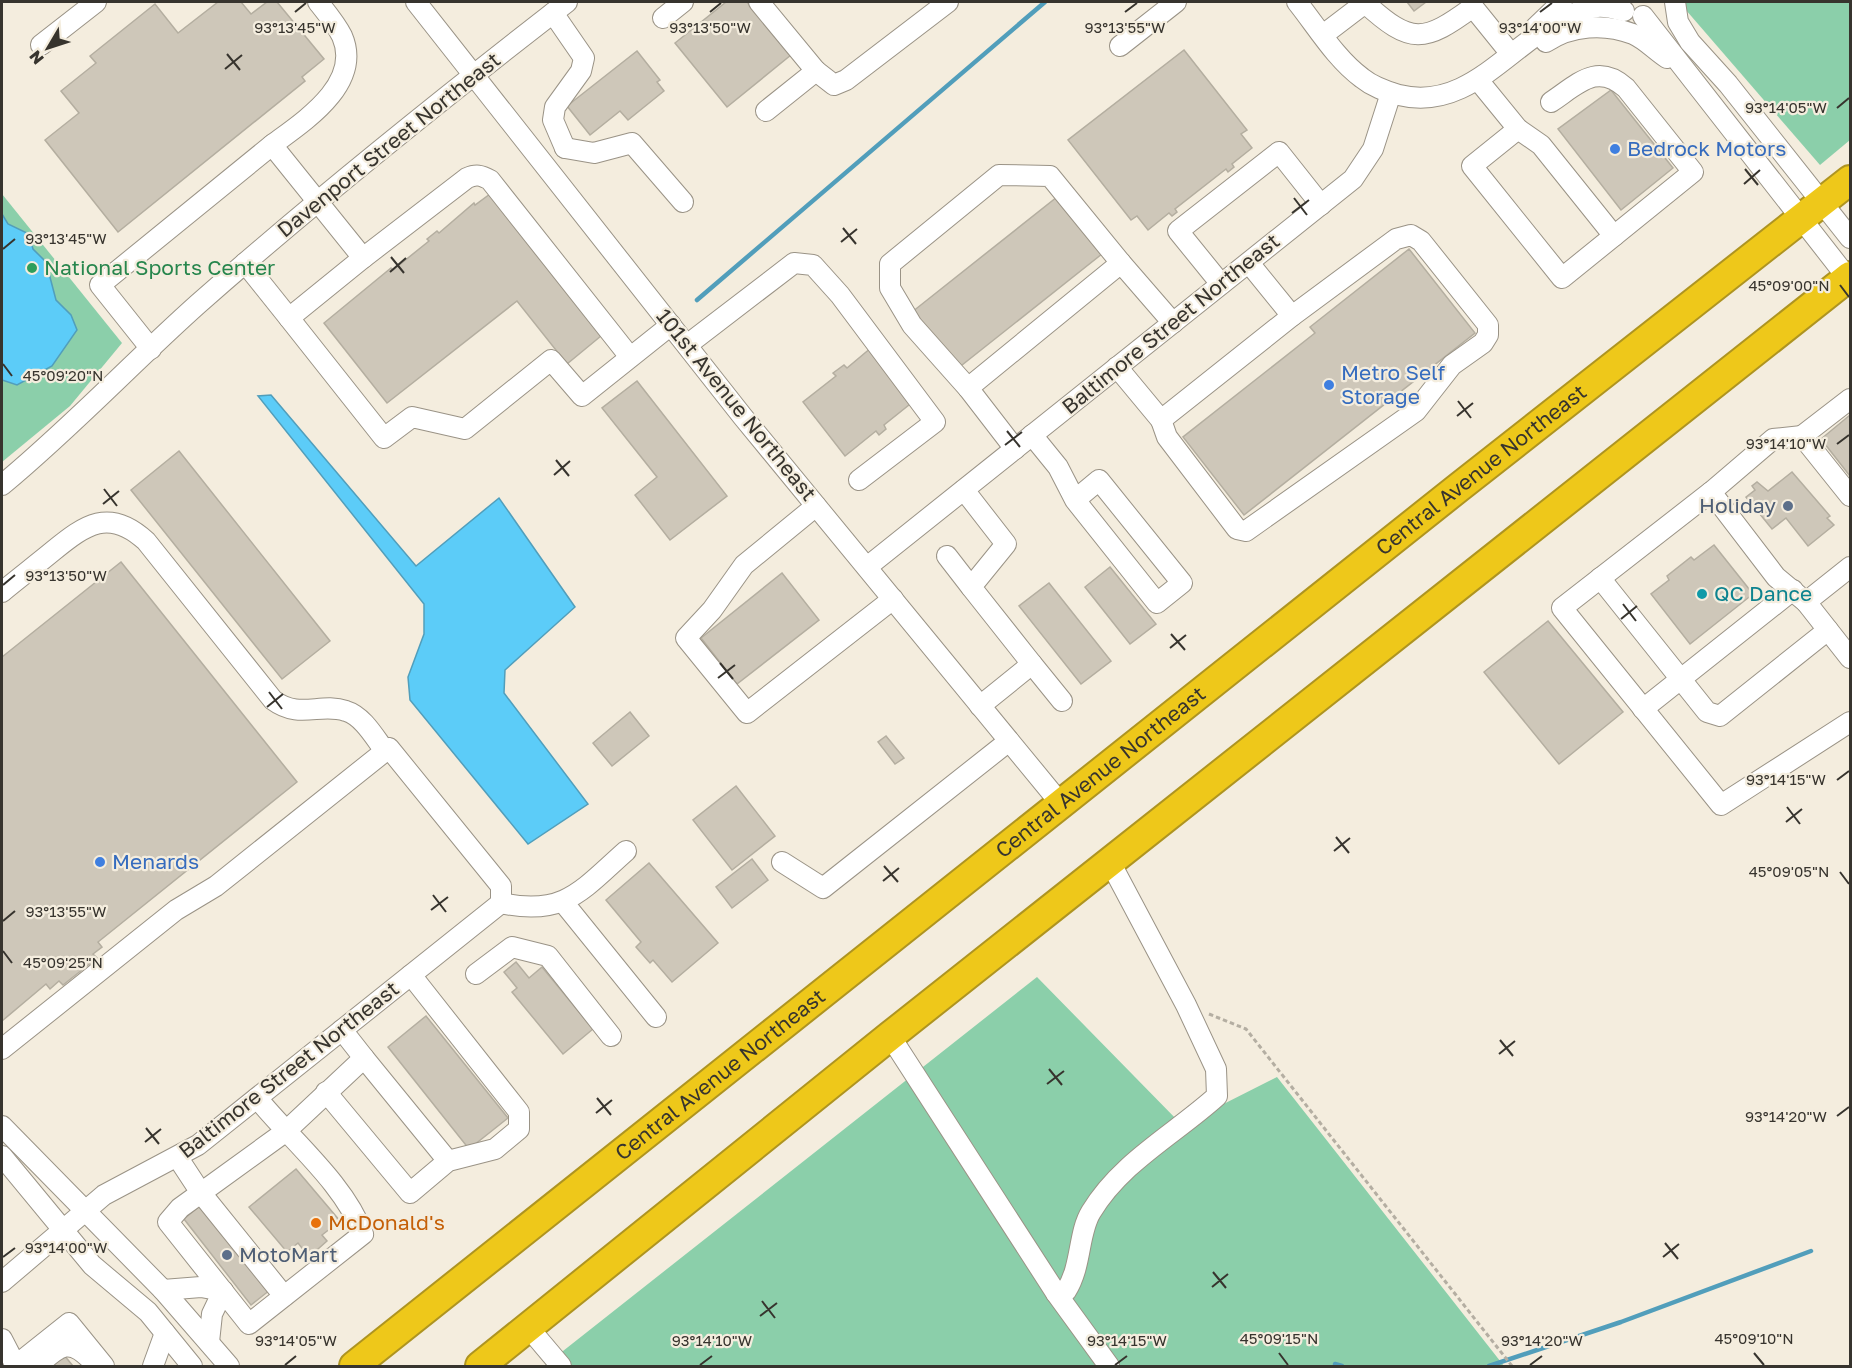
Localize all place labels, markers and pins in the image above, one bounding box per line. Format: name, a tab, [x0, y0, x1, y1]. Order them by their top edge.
place label: Bedrock Motors	[1627, 135, 1786, 161]
marker: Bedrock Motors	[1608, 142, 1622, 156]
place label: National Sports Center	[44, 254, 275, 280]
marker: National Sports Center	[25, 261, 39, 275]
place label: Metro Self Storage	[1341, 359, 1445, 409]
marker: Metro Self Storage	[1322, 378, 1336, 392]
place label: Holiday	[1699, 492, 1776, 518]
marker: Holiday	[1781, 499, 1795, 513]
place label: QC Dance	[1714, 580, 1812, 606]
marker: QC Dance	[1695, 587, 1709, 601]
place label: Menards	[112, 848, 199, 874]
marker: Menards	[93, 855, 107, 869]
place label: McDonald's	[328, 1209, 445, 1235]
marker: McDonald's	[309, 1216, 323, 1230]
place label: MotoMart	[239, 1241, 338, 1267]
marker: MotoMart	[220, 1248, 234, 1262]

